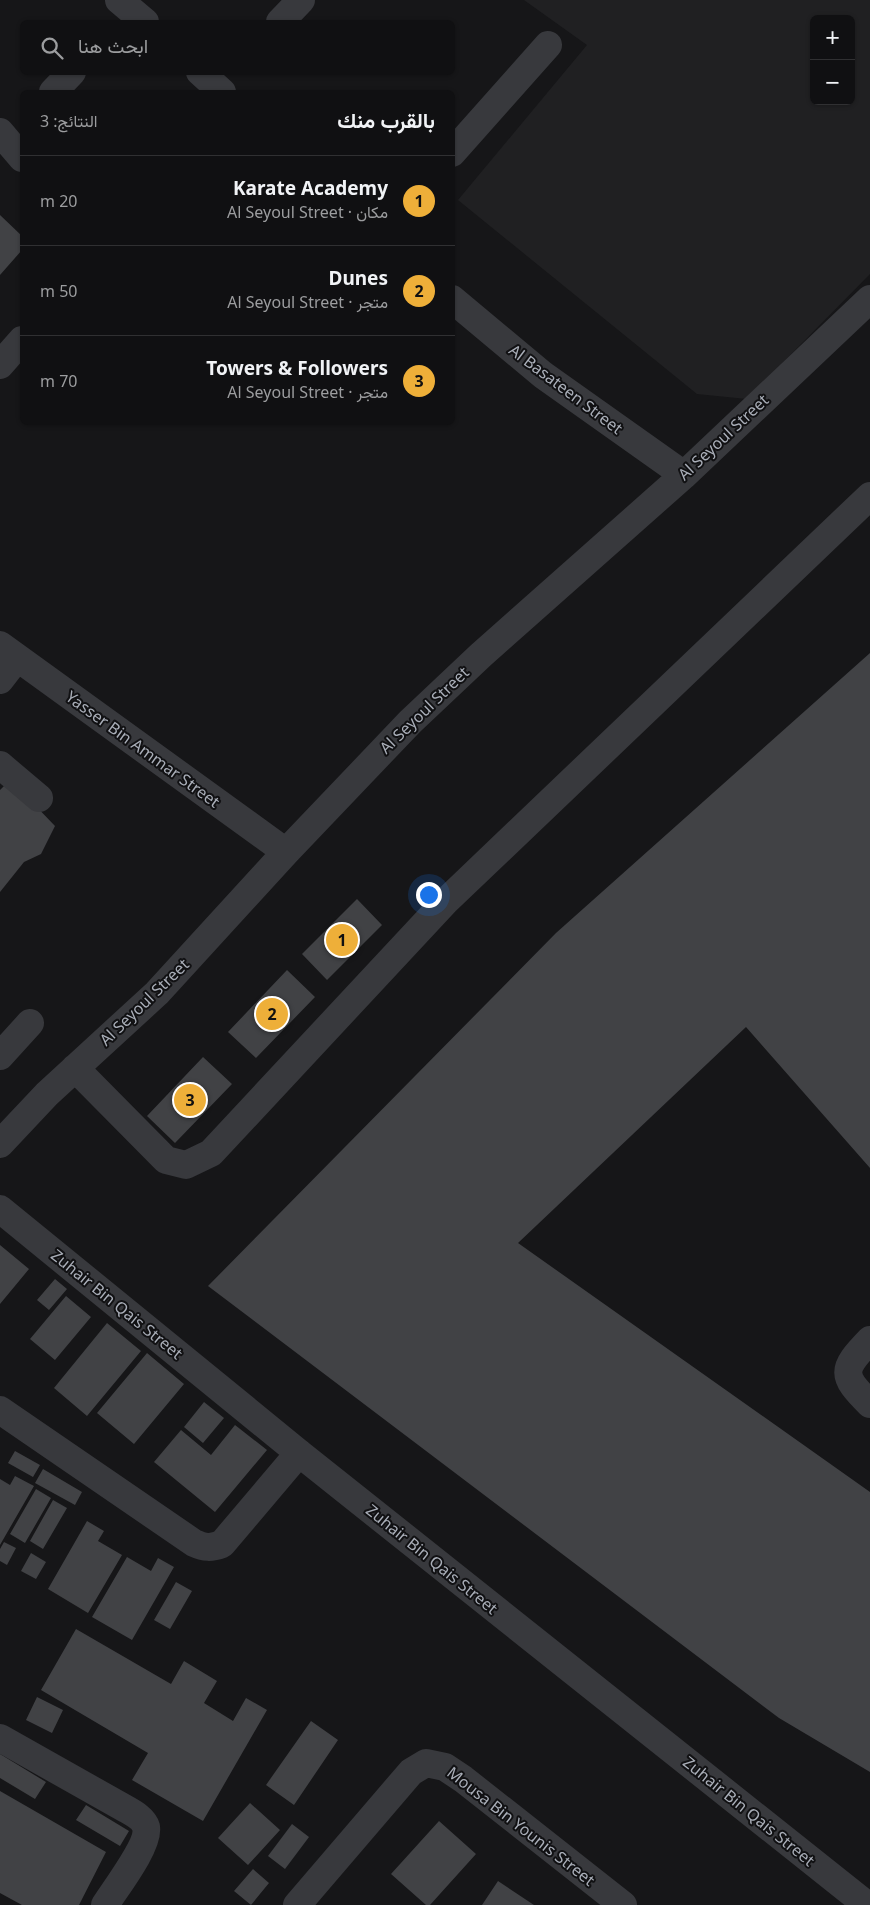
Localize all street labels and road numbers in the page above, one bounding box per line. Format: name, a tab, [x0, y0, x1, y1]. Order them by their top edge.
street label: Al Basateen Street	[505, 339, 628, 439]
street label: Al Seyoul Street	[673, 389, 773, 485]
street label: Al Seyoul Street	[374, 661, 474, 758]
street label: Yasser Bin Ammar Street	[61, 686, 225, 813]
street label: Al Seyoul Street	[94, 953, 194, 1050]
street label: Zuhair Bin Qais Street	[47, 1244, 188, 1364]
street label: Zuhair Bin Qais Street	[362, 1499, 503, 1619]
street label: Zuhair Bin Qais Street	[679, 1751, 820, 1871]
street label: Mousa Bin Younis Street	[443, 1761, 600, 1891]

